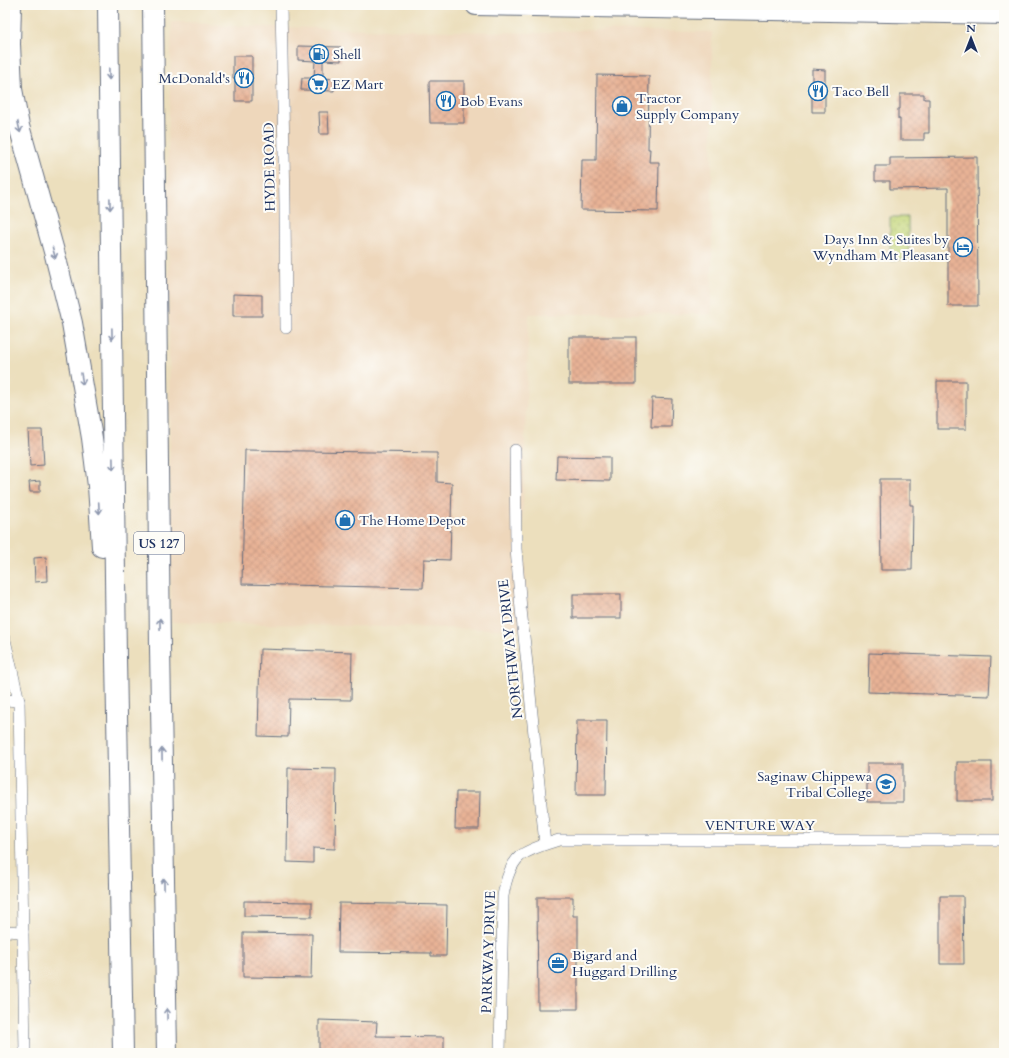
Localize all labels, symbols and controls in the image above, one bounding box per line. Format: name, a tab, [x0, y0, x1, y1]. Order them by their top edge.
north arrow	[951, 18, 991, 58]
text: N	[966, 21, 976, 36]
fuel station icon: Shell	[308, 43, 330, 65]
place label: Shell	[333, 45, 362, 64]
one-way arrow	[105, 67, 113, 80]
restaurant icon: McDonald's	[233, 67, 255, 89]
place label: McDonald's	[159, 69, 230, 88]
supermarket icon: EZ Mart	[307, 73, 329, 95]
place label: EZ Mart	[332, 75, 384, 94]
restaurant icon: Taco Bell	[807, 80, 829, 102]
place label: Taco Bell	[832, 82, 889, 101]
place label: Tractor Supply Company	[636, 89, 740, 124]
restaurant icon: Bob Evans	[435, 90, 457, 112]
place label: Bob Evans	[460, 92, 523, 111]
shop icon: Tractor Supply Company	[611, 95, 633, 117]
one-way arrow	[16, 120, 23, 133]
street label: HYDE ROAD	[259, 122, 280, 212]
one-way arrow	[106, 197, 114, 210]
place label: Days Inn & Suites by Wyndham Mt Pleasant	[812, 230, 950, 265]
hotel icon: Days Inn & Suites by Wyndham Mt Pleasant	[952, 236, 974, 258]
one-way arrow	[51, 246, 58, 259]
one-way arrow	[108, 327, 116, 340]
one-way arrow	[78, 372, 86, 385]
one-way arrow	[110, 457, 117, 470]
one-way arrow	[96, 501, 103, 514]
shop icon: The Home Depot	[334, 509, 356, 531]
place label: The Home Depot	[359, 511, 466, 530]
road number: US 127	[134, 532, 184, 554]
street label: NORTHWAY DRIVE	[494, 578, 527, 720]
one-way arrow	[156, 618, 164, 631]
one-way arrow	[158, 748, 166, 761]
place label: Saginaw Chippewa Tribal College	[757, 767, 872, 802]
school or university icon: Saginaw Chippewa Tribal College	[875, 773, 897, 795]
street label: VENTURE WAY	[705, 816, 816, 835]
one-way arrow	[160, 878, 168, 891]
street label: PARKWAY DRIVE	[477, 890, 500, 1014]
place label: Bigard and Huggard Drilling	[572, 946, 677, 981]
office icon: Bigard and Huggard Drilling	[547, 952, 569, 974]
one-way arrow	[163, 1008, 170, 1021]

